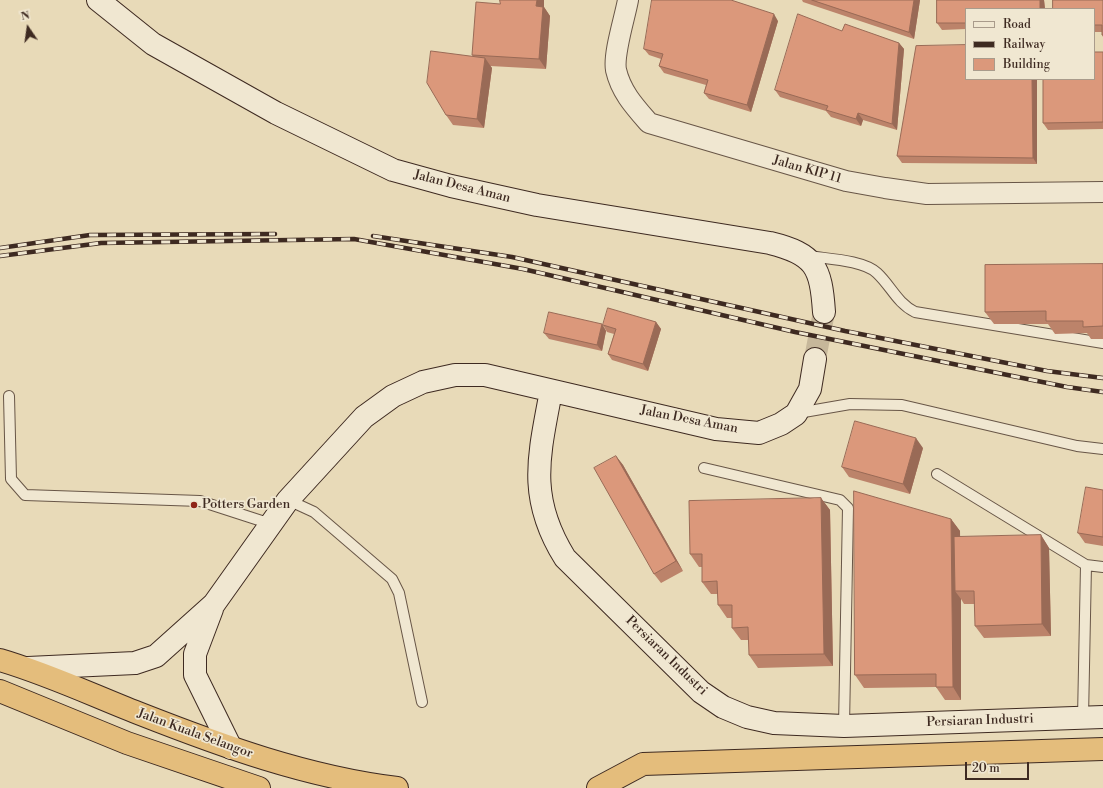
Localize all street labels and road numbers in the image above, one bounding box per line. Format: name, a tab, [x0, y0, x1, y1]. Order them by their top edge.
street label: Jalan KIP 11	[771, 153, 843, 187]
street label: Jalan Desa Aman	[412, 167, 512, 207]
street label: Jalan Desa Aman	[639, 403, 739, 437]
street label: Persiaran Industri	[622, 613, 710, 699]
street label: Jalan Kuala Selangor	[135, 706, 255, 762]
street label: Persiaran Industri	[926, 711, 1034, 731]

